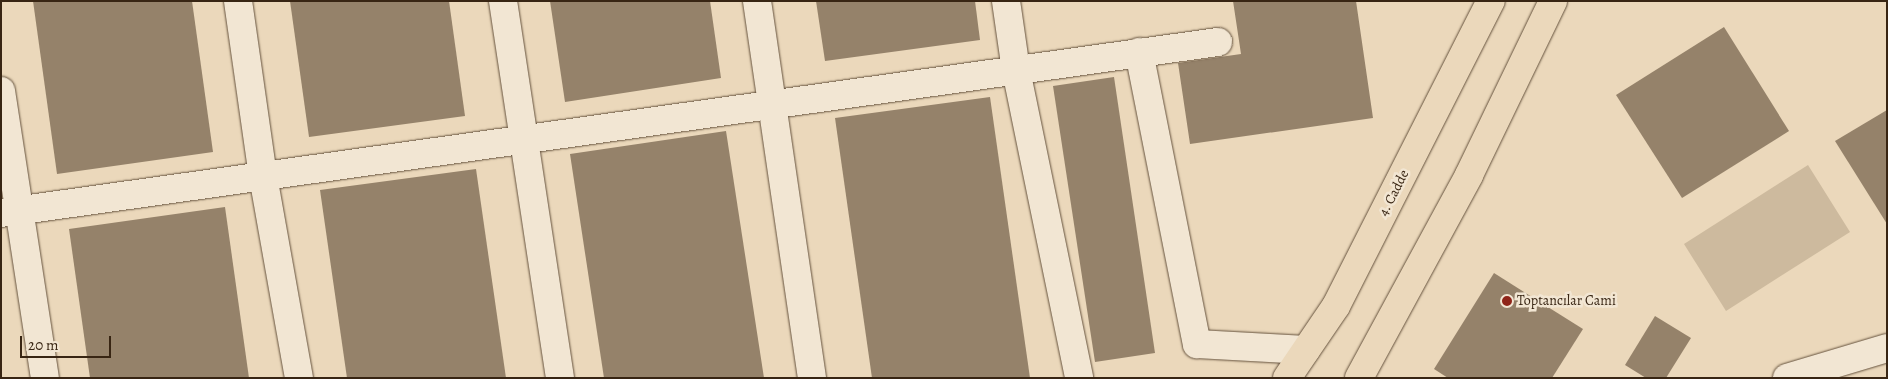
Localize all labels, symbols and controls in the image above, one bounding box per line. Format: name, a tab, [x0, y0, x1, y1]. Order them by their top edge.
street label: 4. Cadde	[1375, 167, 1413, 219]
place label: Toptancılar Cami	[1517, 293, 1616, 309]
marker: Toptancılar Cami	[1501, 295, 1513, 307]
scale bar	[22, 326, 114, 358]
text: 20 m	[28, 335, 59, 355]

